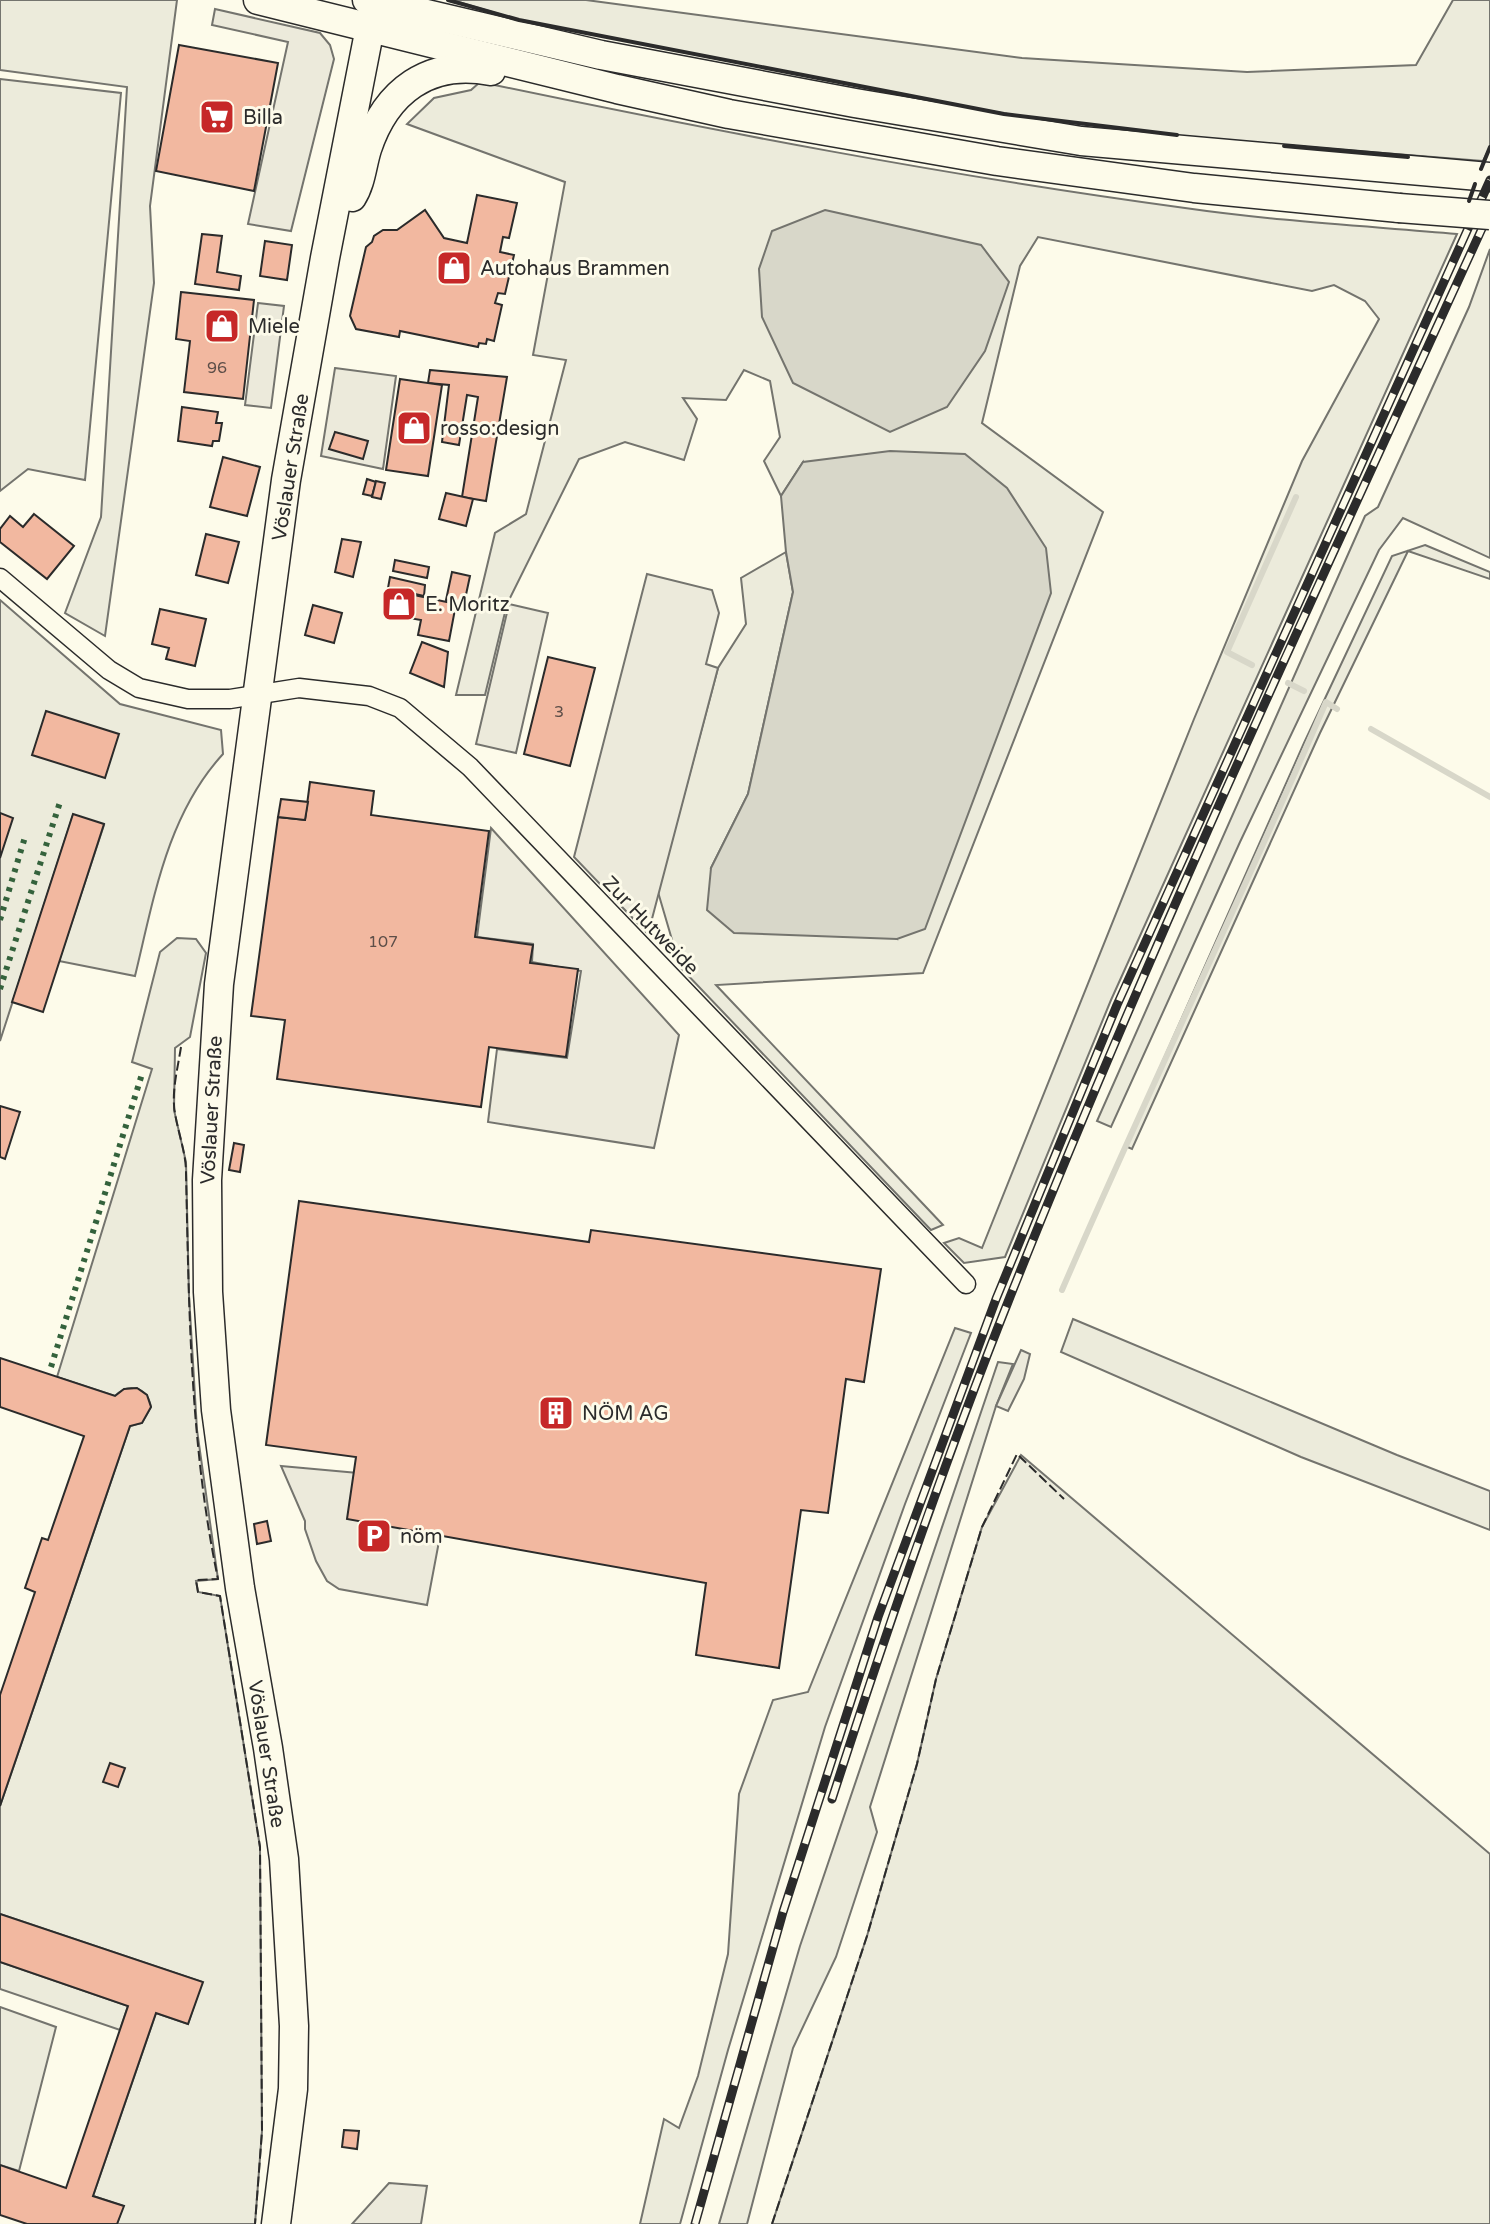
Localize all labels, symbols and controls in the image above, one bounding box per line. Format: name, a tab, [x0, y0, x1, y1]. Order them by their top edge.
supermarket icon: Billa	[198, 98, 236, 136]
place label: Billa	[243, 106, 283, 130]
shop icon: Autohaus Brammen	[435, 249, 473, 287]
place label: Autohaus Brammen	[480, 257, 670, 281]
shop icon: Miele	[203, 307, 241, 345]
place label: Miele	[248, 315, 300, 339]
house number: 96	[207, 358, 227, 378]
street label: Vöslauer Straße	[267, 392, 314, 543]
shop icon: rosso:design	[395, 409, 433, 447]
place label: rosso:design	[440, 417, 559, 441]
shop icon: E. Moritz	[380, 585, 418, 623]
place label: E. Moritz	[425, 593, 510, 617]
house number: 3	[554, 702, 564, 722]
street label: Zur Hutweide	[597, 871, 703, 980]
house number: 107	[368, 932, 398, 952]
street label: Vöslauer Straße	[196, 1035, 228, 1185]
building icon: NÖM AG	[537, 1394, 575, 1432]
place label: NÖM AG	[582, 1401, 669, 1426]
parking icon: nöm	[355, 1517, 393, 1555]
place label: nöm	[400, 1525, 443, 1549]
street label: Vöslauer Straße	[243, 1679, 290, 1830]

